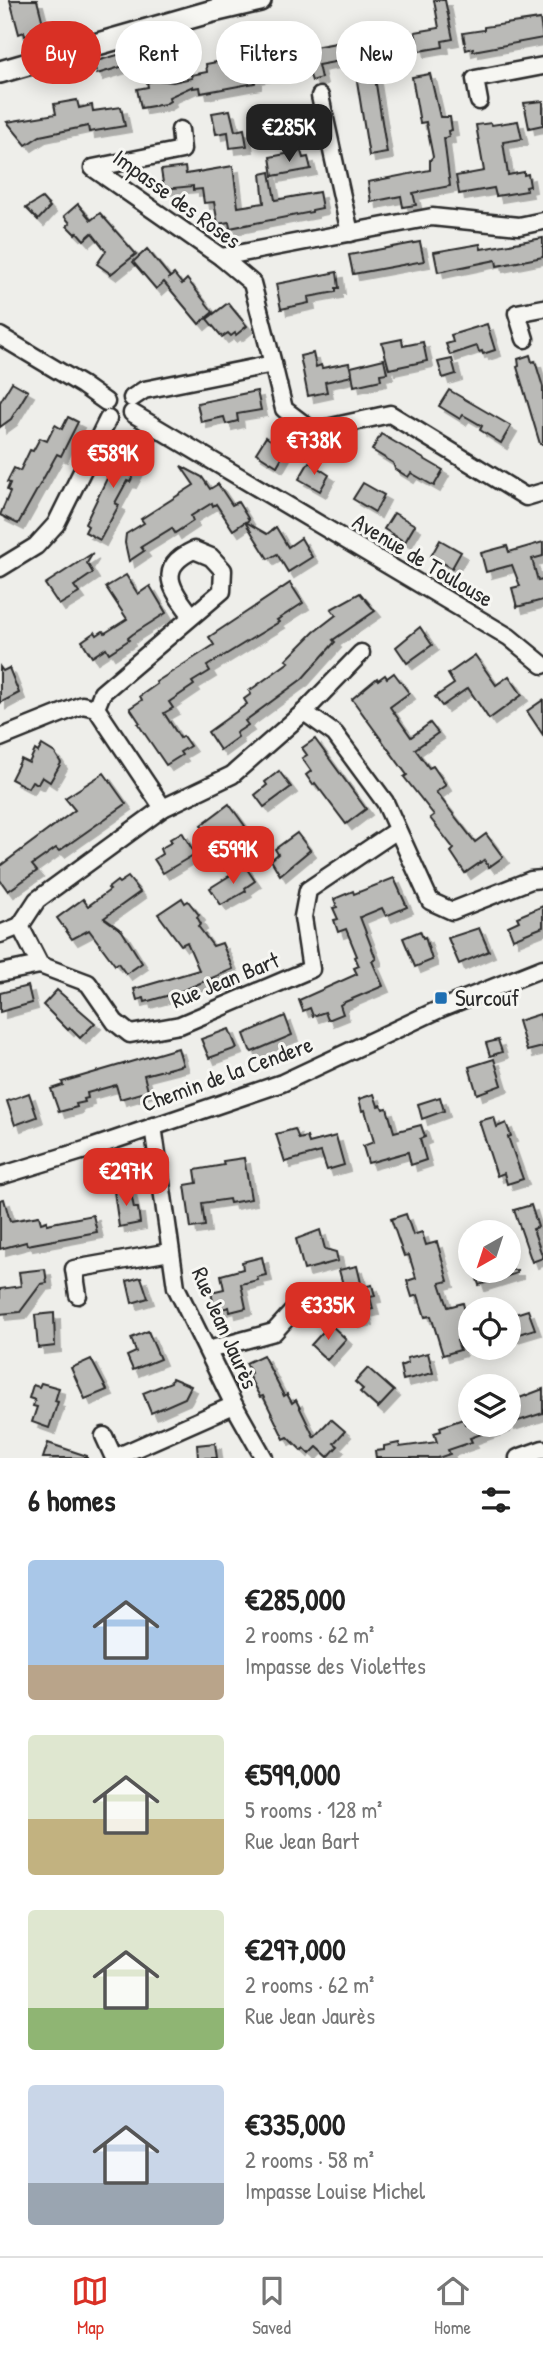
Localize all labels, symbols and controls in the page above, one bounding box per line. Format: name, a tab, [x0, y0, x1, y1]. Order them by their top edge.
chip: Buy	[21, 21, 101, 84]
chip: Rent	[115, 21, 202, 84]
chip: Filters	[216, 21, 322, 84]
chip: New	[336, 21, 417, 84]
pin: €285K	[240, 104, 338, 164]
text: €285K	[262, 111, 316, 142]
street label: Impasse des Roses	[107, 142, 248, 256]
pin: €738K	[265, 418, 363, 477]
text: €738K	[287, 424, 341, 455]
pin: €589K	[64, 430, 162, 490]
text: €589K	[87, 437, 139, 468]
street label: Avenue de Toulouse	[347, 505, 499, 614]
pin: €599K	[184, 826, 282, 886]
text: €599K	[208, 833, 258, 864]
street label: Rue Jean Bart	[166, 943, 284, 1015]
place label: Surcouf	[455, 982, 520, 1013]
marker: Surcouf	[433, 990, 449, 1006]
street label: Chemin de la Cendere	[137, 1028, 317, 1119]
pin: €297K	[77, 1148, 175, 1208]
text: €297K	[99, 1155, 153, 1186]
north arrow	[458, 1220, 522, 1283]
map controls	[458, 1220, 521, 1437]
street label: Rue Jean Jaurès	[185, 1262, 266, 1394]
pin: €335K	[279, 1282, 377, 1342]
text: €335K	[301, 1289, 355, 1320]
button: locate	[458, 1297, 521, 1360]
button: layers	[458, 1374, 521, 1437]
text: 6 homes	[28, 1480, 115, 1520]
icon: filters	[477, 1481, 515, 1519]
text: €285,000	[245, 1579, 346, 1619]
icon: home	[84, 1588, 168, 1672]
text: 2 rooms · 62 m²	[245, 1619, 374, 1650]
text: Impasse des Violettes	[245, 1650, 426, 1681]
text: €599,000	[245, 1754, 341, 1794]
icon: home	[84, 1763, 168, 1847]
text: 5 rooms · 128 m²	[245, 1794, 382, 1825]
text: Rue Jean Bart	[245, 1825, 359, 1856]
text: €297,000	[245, 1929, 346, 1969]
icon: home	[84, 1938, 168, 2022]
text: 2 rooms · 62 m²	[245, 1969, 374, 2000]
text: Rue Jean Jaurès	[245, 2000, 375, 2031]
text: €335,000	[245, 2104, 345, 2144]
icon: home	[84, 2113, 168, 2197]
text: 2 rooms · 58 m²	[245, 2144, 374, 2175]
text: Impasse Louise Michel	[245, 2175, 425, 2206]
tab: Map	[71, 2272, 109, 2340]
tab: Saved	[252, 2272, 291, 2340]
tab: Home	[434, 2272, 472, 2340]

